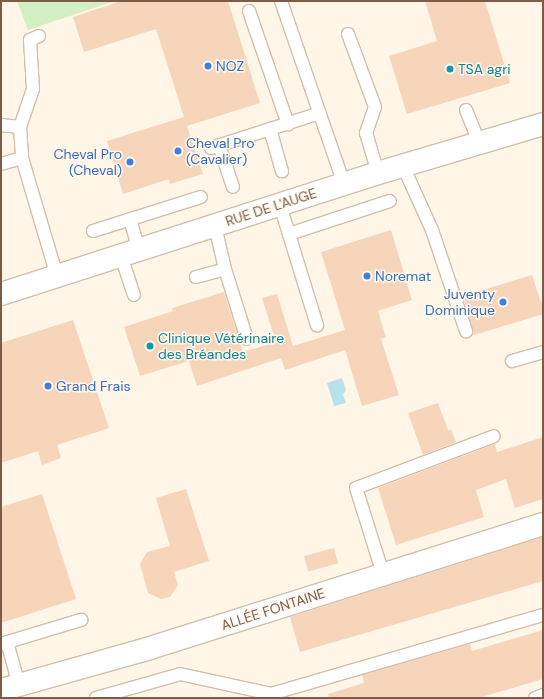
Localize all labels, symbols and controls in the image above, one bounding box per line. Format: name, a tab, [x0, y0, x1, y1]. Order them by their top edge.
place label: NOZ	[216, 58, 244, 74]
marker: NOZ	[203, 61, 213, 71]
place label: TSA agri	[458, 61, 511, 77]
marker: TSA agri	[445, 64, 455, 74]
place label: Cheval Pro (Cavalier)	[186, 135, 255, 168]
place label: Cheval Pro (Cheval)	[53, 146, 122, 178]
marker: Cheval Pro (Cavalier)	[173, 146, 183, 156]
marker: Cheval Pro (Cheval)	[125, 157, 135, 167]
street label: RUE DE L'AUGE	[223, 184, 319, 230]
place label: Noremat	[375, 268, 431, 284]
marker: Noremat	[362, 271, 372, 281]
place label: Juventy Dominique	[425, 286, 495, 318]
marker: Juventy Dominique	[498, 297, 508, 307]
place label: Clinique Vétérinaire des Bréandes	[158, 330, 284, 362]
marker: Clinique Vétérinaire des Bréandes	[145, 341, 155, 351]
place label: Grand Frais	[56, 378, 131, 394]
marker: Grand Frais	[43, 381, 53, 391]
street label: ALLÉE FONTAINE	[219, 584, 327, 634]

